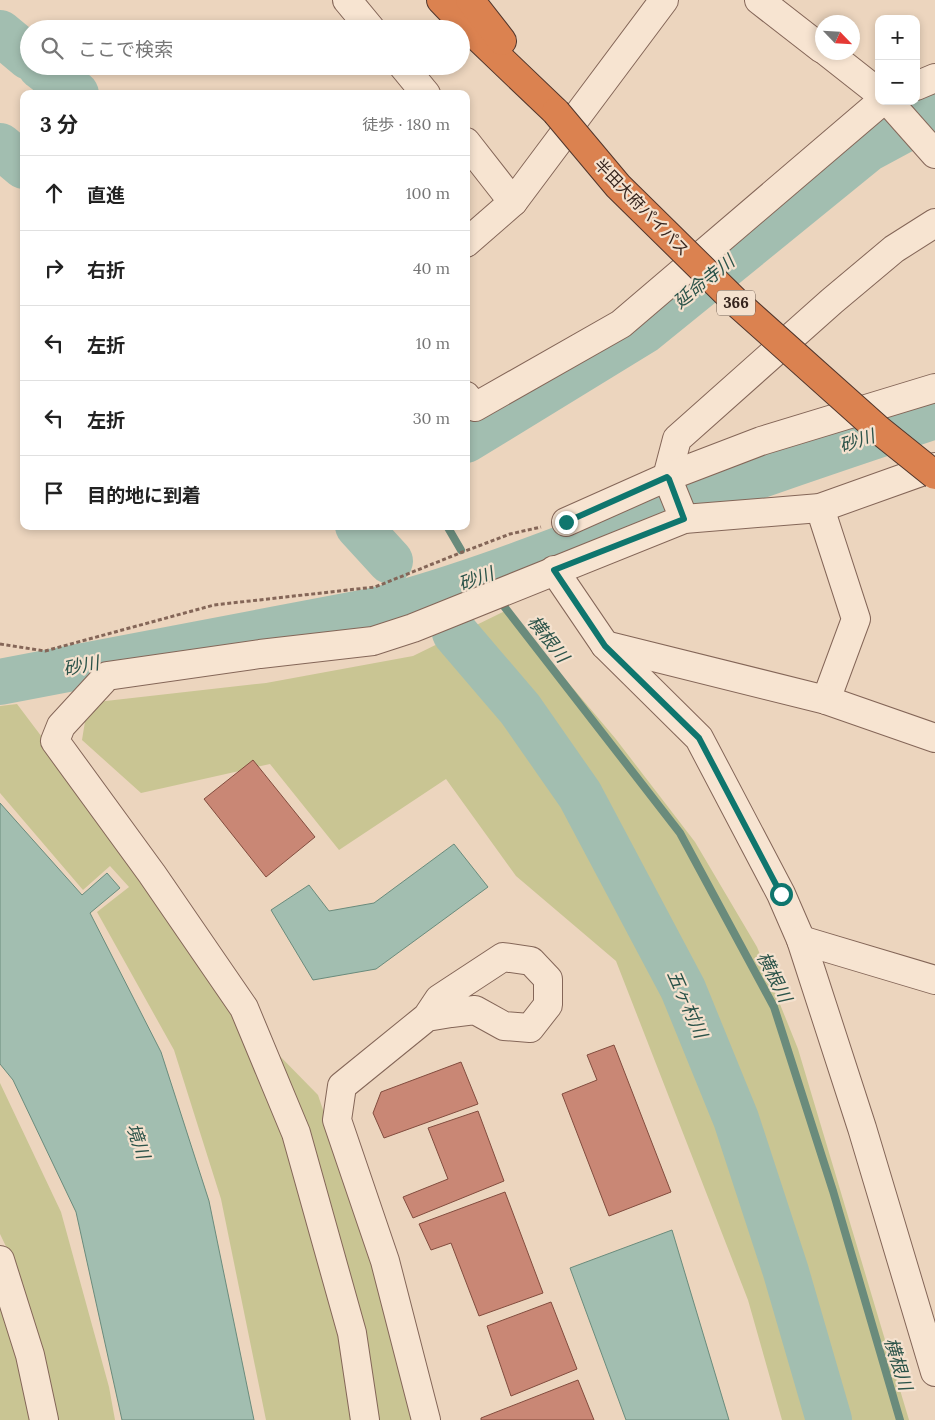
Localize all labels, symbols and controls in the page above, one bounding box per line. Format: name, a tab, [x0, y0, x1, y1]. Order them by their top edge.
north arrow	[815, 15, 860, 60]
map controls	[875, 15, 920, 105]
button: +	[875, 15, 920, 60]
search box	[20, 20, 470, 75]
icon: search	[38, 34, 66, 62]
text: ここで検索	[78, 37, 173, 61]
button: −	[875, 60, 920, 105]
text: 3 分	[40, 111, 78, 138]
text: 徒歩 · 180 m	[362, 114, 450, 134]
street label: 半田大府パイパス	[590, 154, 694, 260]
icon: ahead	[40, 179, 68, 207]
text: 直進	[87, 183, 125, 207]
text: 100 m	[406, 183, 450, 203]
water label: 延命寺川	[668, 249, 740, 313]
icon: right	[40, 254, 68, 282]
text: 右折	[87, 258, 125, 282]
text: 40 m	[413, 258, 450, 278]
road number: 366	[717, 290, 755, 316]
icon: left	[40, 329, 68, 357]
text: 左折	[87, 333, 125, 357]
text: 10 m	[416, 333, 450, 353]
icon: left	[40, 404, 68, 432]
text: 左折	[87, 408, 125, 432]
text: 30 m	[413, 408, 450, 428]
water label: 砂川	[836, 423, 879, 457]
icon: arrive	[40, 479, 68, 507]
text: 目的地に到着	[87, 483, 201, 507]
route end	[555, 511, 578, 534]
water label: 砂川	[455, 561, 499, 595]
water label: 横根川	[523, 610, 575, 669]
water label: 砂川	[61, 650, 103, 680]
route start	[770, 883, 793, 906]
water label: 横根川	[752, 947, 798, 1008]
water label: 五ヶ村川	[662, 966, 713, 1043]
water label: 境川	[122, 1120, 156, 1163]
water label: 横根川	[880, 1335, 918, 1395]

